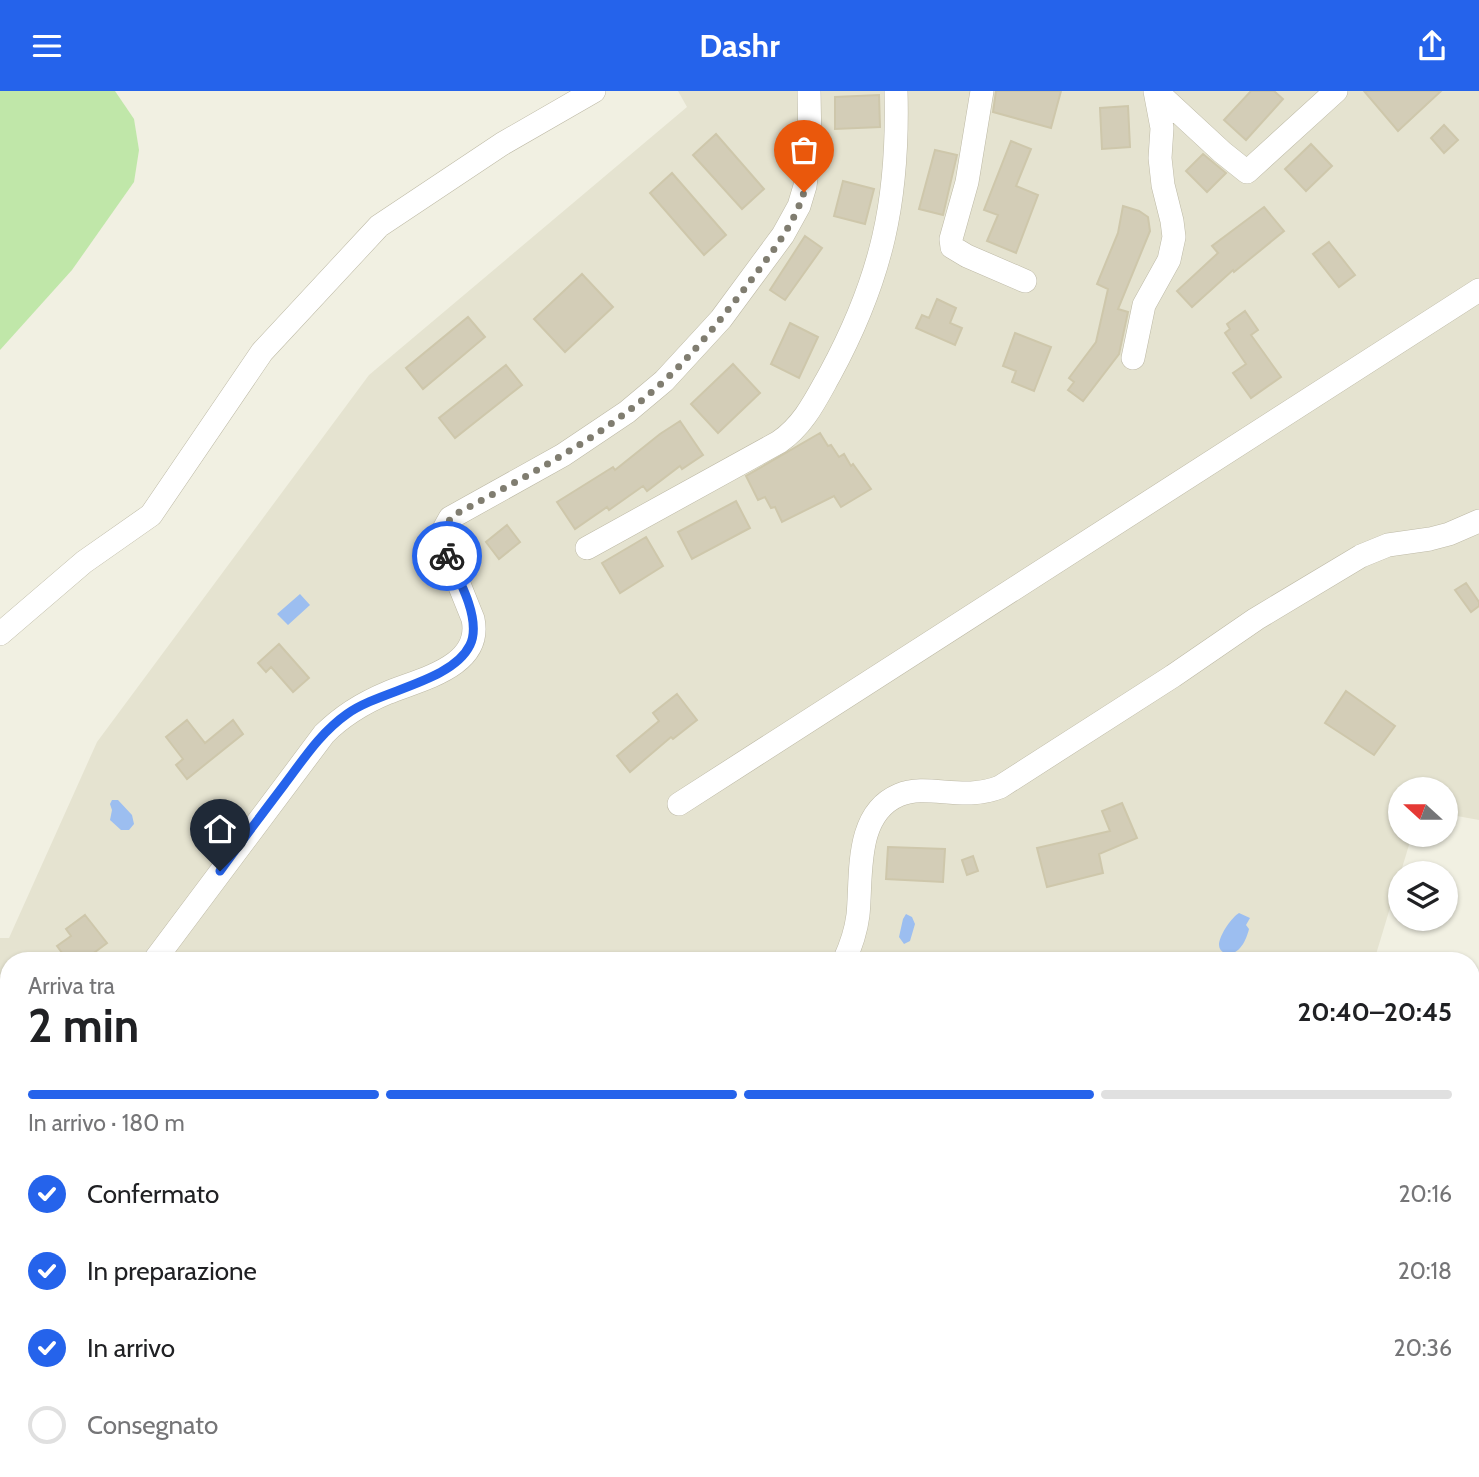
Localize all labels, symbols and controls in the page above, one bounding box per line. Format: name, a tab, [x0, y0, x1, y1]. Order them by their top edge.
text: Dashr	[699, 26, 780, 65]
icon: menu	[28, 27, 66, 65]
icon: share	[1413, 27, 1451, 65]
pin	[774, 120, 834, 192]
icon: bag	[785, 131, 823, 169]
courier	[412, 521, 482, 591]
icon: bike	[428, 537, 466, 575]
north arrow	[1388, 777, 1458, 847]
map controls	[1388, 777, 1458, 931]
pin	[190, 799, 250, 871]
icon: home	[201, 810, 239, 848]
button: layers	[1388, 861, 1458, 931]
text: Arriva tra	[28, 972, 115, 1000]
text: 20:40–20:45	[1298, 996, 1452, 1028]
text: 2 min	[28, 998, 139, 1054]
text: In arrivo · 180 m	[28, 1109, 185, 1137]
icon: check	[28, 1175, 66, 1213]
text: Confermato	[87, 1178, 219, 1210]
text: 20:16	[1399, 1180, 1452, 1208]
icon: check	[28, 1252, 66, 1290]
text: In preparazione	[87, 1255, 257, 1287]
text: 20:18	[1398, 1257, 1452, 1285]
icon: check	[28, 1329, 66, 1367]
text: In arrivo	[87, 1332, 175, 1364]
text: 20:36	[1394, 1334, 1452, 1362]
text: Consegnato	[87, 1409, 218, 1441]

